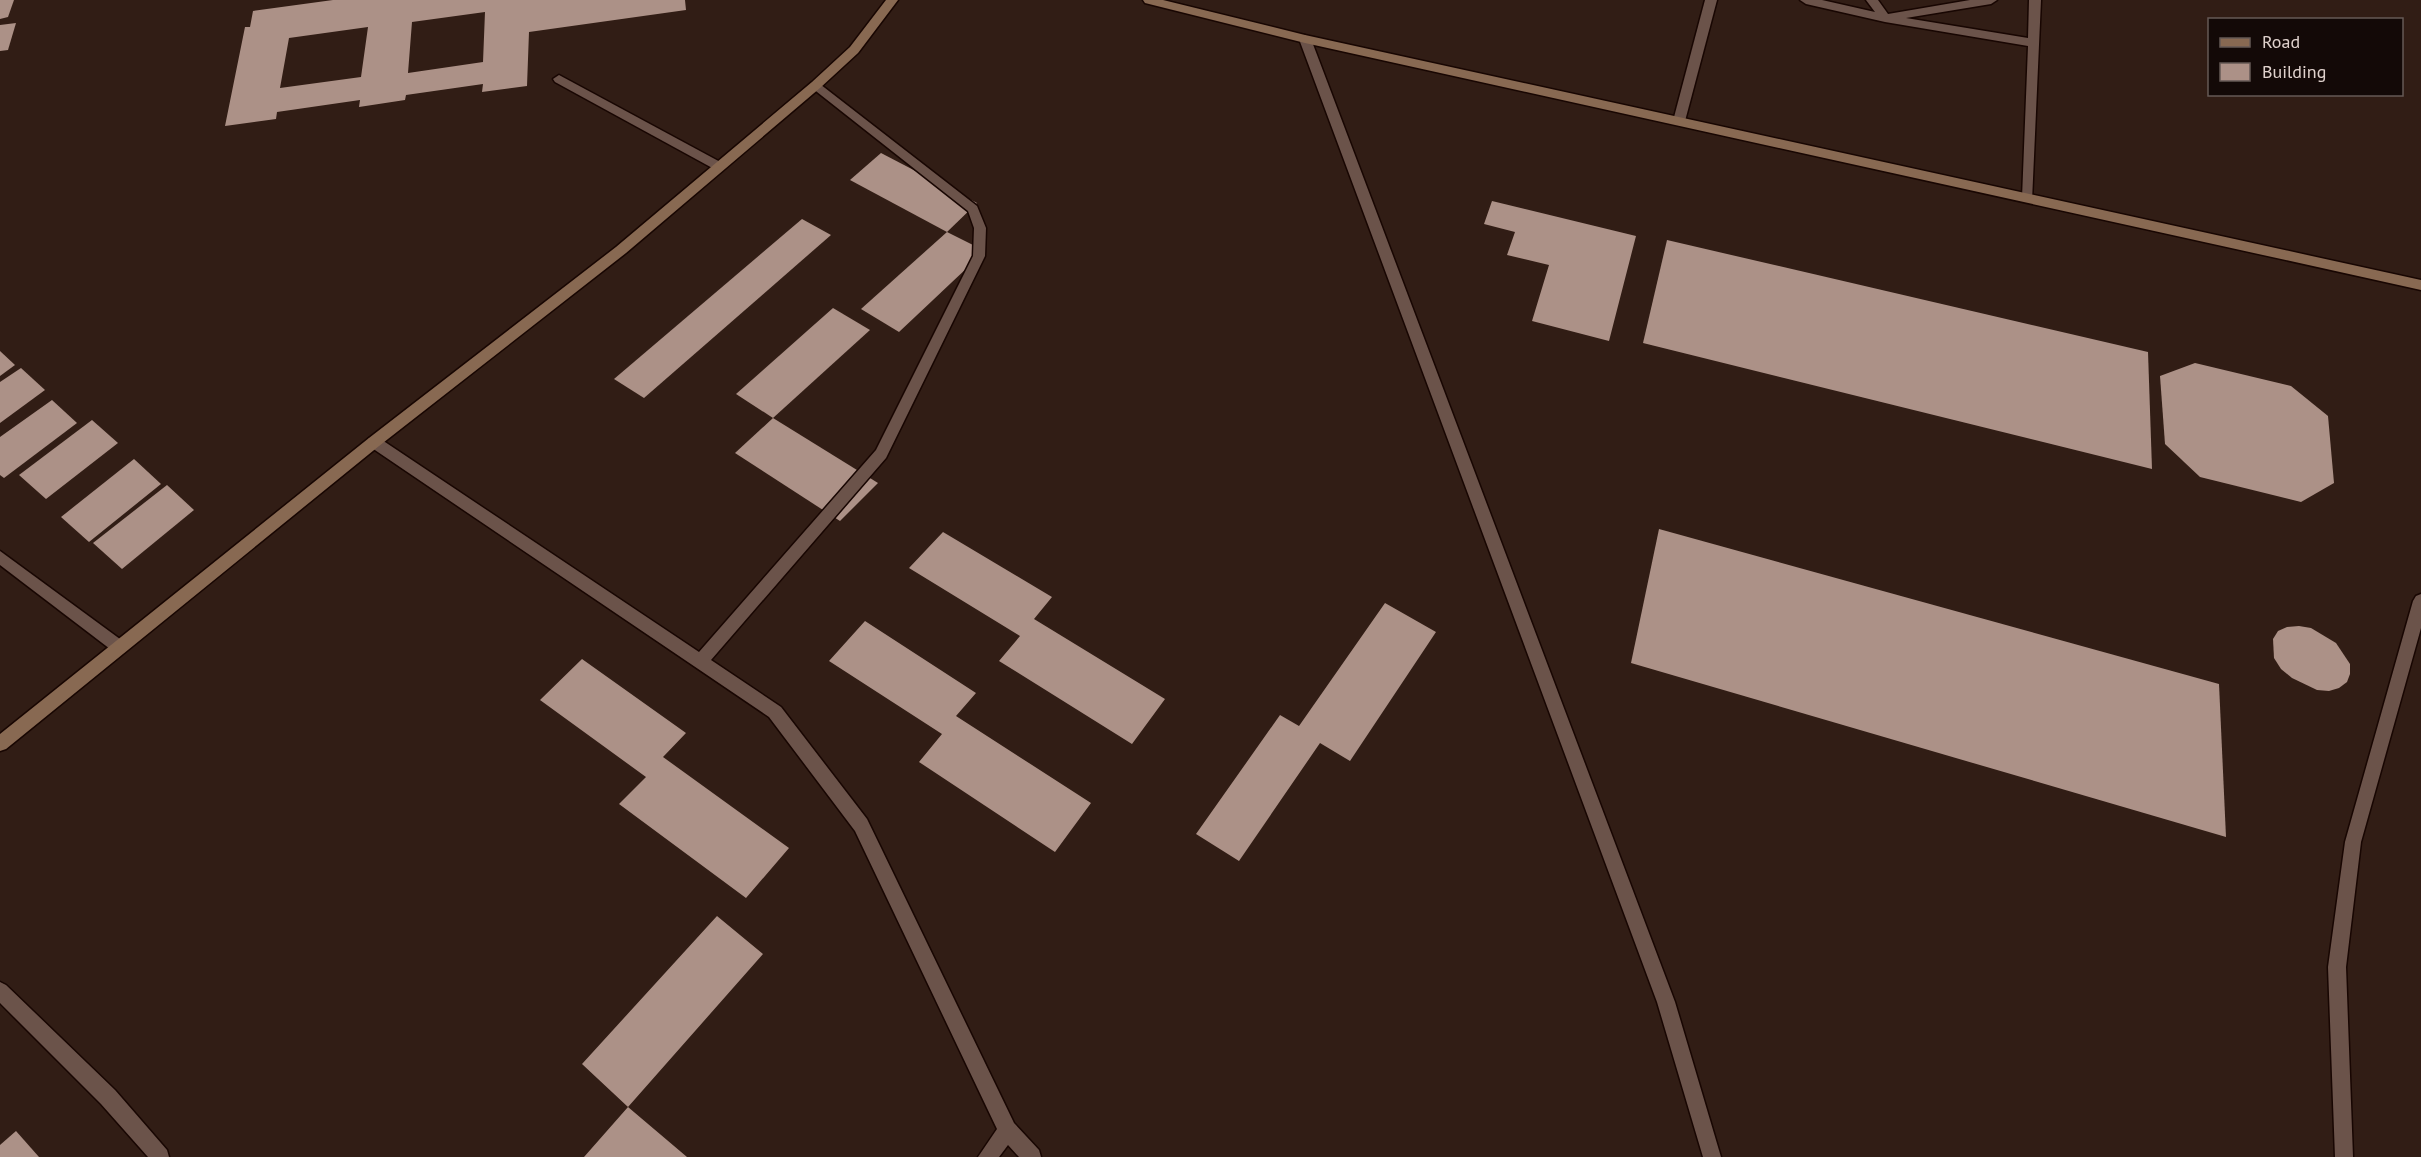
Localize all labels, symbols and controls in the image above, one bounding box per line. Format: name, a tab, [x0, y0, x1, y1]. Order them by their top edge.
legend	[2208, 18, 2403, 96]
text: Road	[2262, 30, 2300, 53]
text: Building	[2262, 60, 2326, 83]

